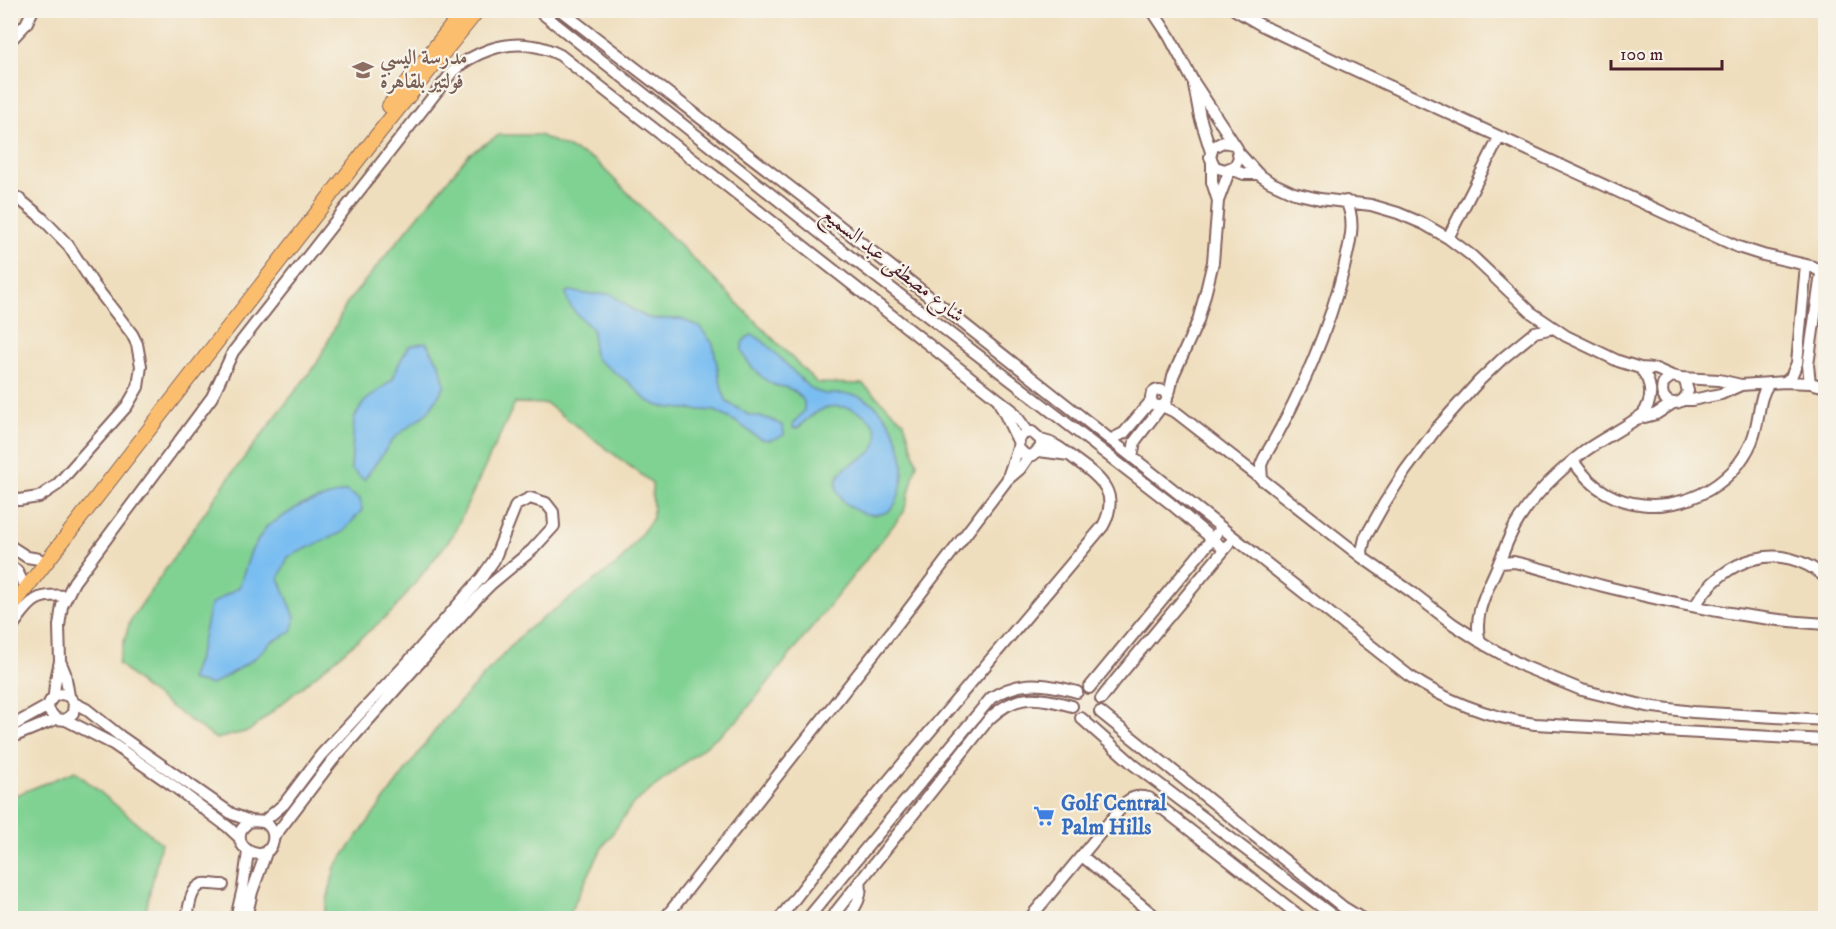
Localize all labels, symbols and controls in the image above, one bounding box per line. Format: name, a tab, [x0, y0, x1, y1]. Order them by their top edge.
scale bar	[1611, 33, 1722, 71]
text: 100 m	[1620, 44, 1663, 66]
place label: مدرسة اليسي فولتير بلقاهرة	[380, 45, 468, 95]
school or university icon: مدرسة اليسي فولتير بلقاهرة	[351, 58, 375, 82]
street label: شارع مصطفى عبد السميع	[813, 201, 970, 333]
place label: Golf Central Palm Hills	[1061, 791, 1167, 841]
supermarket icon: Golf Central Palm Hills	[1032, 804, 1056, 828]

